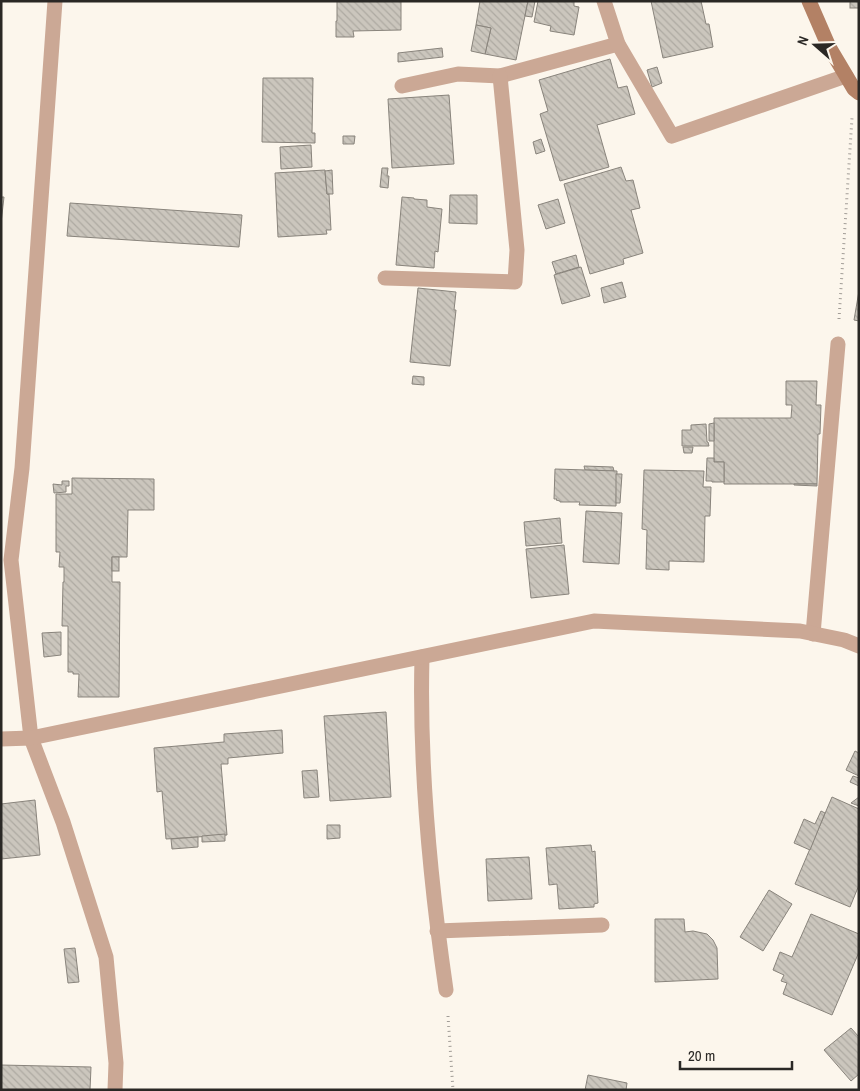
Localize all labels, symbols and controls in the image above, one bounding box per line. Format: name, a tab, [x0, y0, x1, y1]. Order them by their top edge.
north arrow	[790, 20, 840, 70]
text: N	[793, 34, 813, 48]
scale bar	[680, 1038, 792, 1070]
text: 20 m	[688, 1045, 715, 1066]

